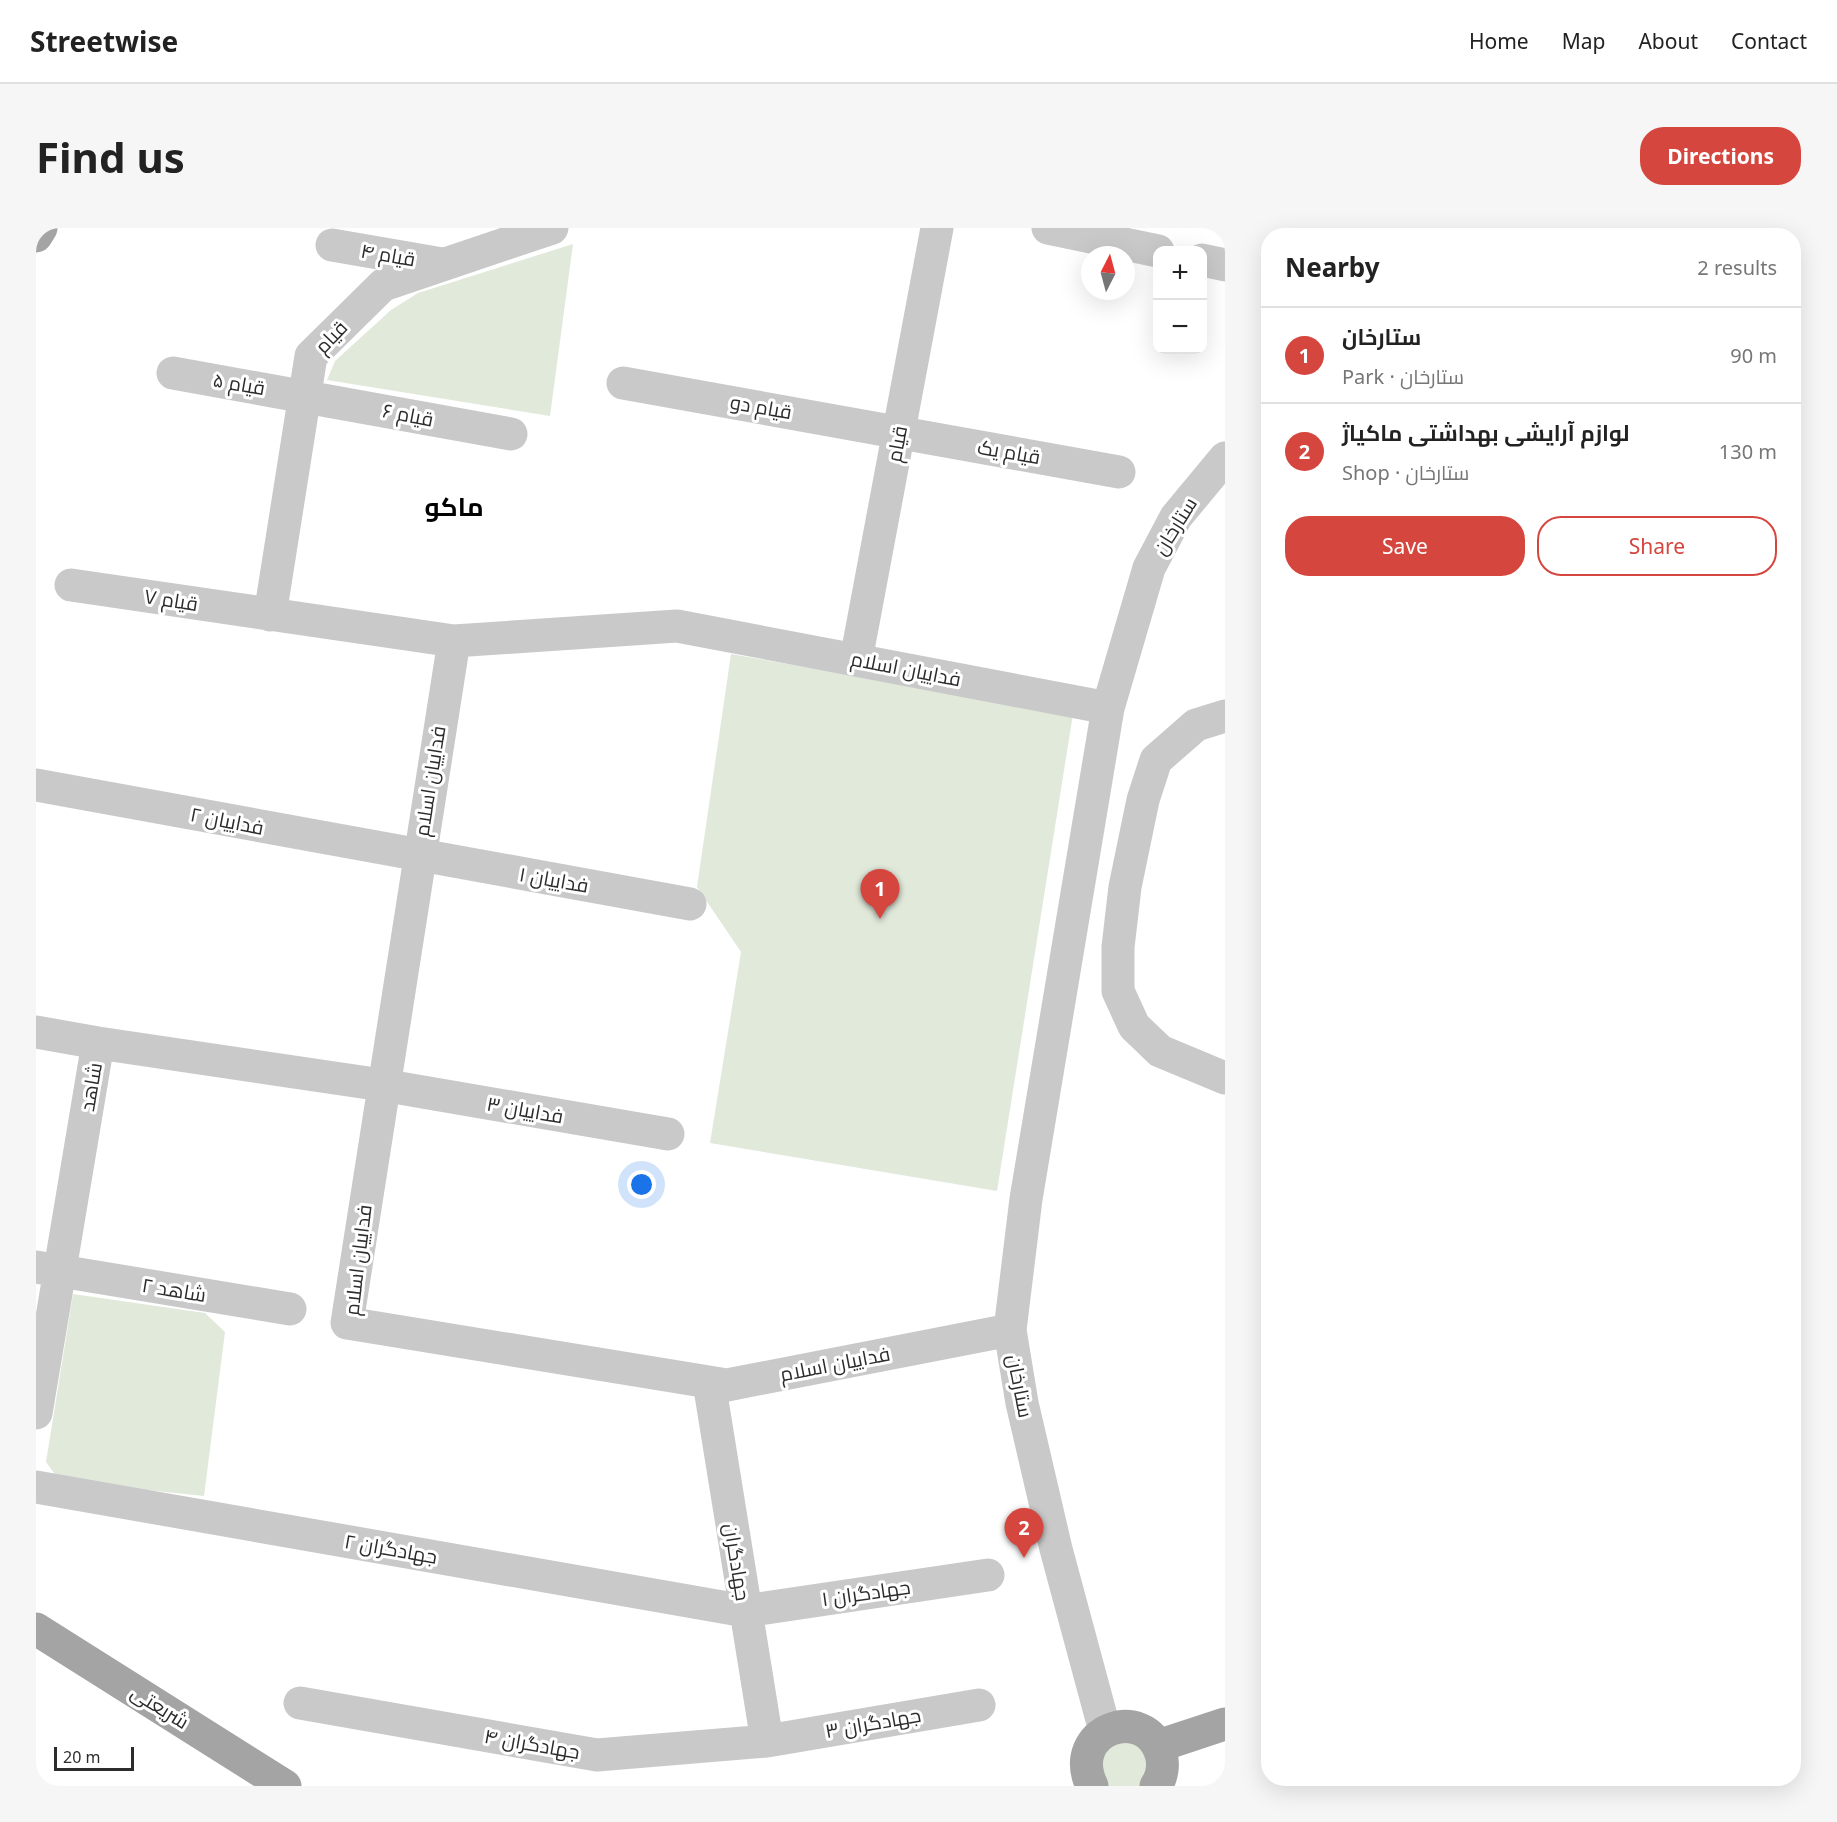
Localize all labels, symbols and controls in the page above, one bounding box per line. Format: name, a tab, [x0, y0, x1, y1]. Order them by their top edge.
text: Streetwise	[30, 22, 178, 60]
text: Home	[1469, 27, 1529, 55]
text: Map	[1562, 27, 1605, 55]
text: About	[1638, 27, 1698, 55]
text: Contact	[1731, 27, 1807, 55]
button: Directions	[1640, 127, 1801, 185]
text: Find us	[36, 128, 185, 185]
street label: قیام ۴	[359, 236, 417, 274]
north arrow	[1081, 246, 1135, 300]
map controls	[1153, 246, 1207, 354]
button: +	[1153, 246, 1207, 300]
text: Nearby	[1285, 249, 1380, 285]
text: 2 results	[1697, 254, 1777, 281]
button: −	[1153, 300, 1207, 354]
street label: قیام	[308, 314, 354, 360]
text: ستارخان	[1342, 321, 1421, 351]
text: 1	[1299, 342, 1310, 369]
text: 90 m	[1730, 342, 1777, 369]
text: Park · ستارخان	[1342, 363, 1464, 390]
street label: قیام ۵	[211, 366, 267, 402]
street label: قیام دو	[728, 388, 794, 426]
street label: قیام ۶	[380, 396, 436, 434]
text: لوازم آرایشی بهداشتی ماکیاژ	[1342, 417, 1630, 447]
street label: قیام	[880, 423, 914, 465]
street label: قیام یک	[975, 433, 1043, 471]
text: 2	[1299, 438, 1310, 465]
text: 130 m	[1719, 438, 1777, 465]
text: Shop · ستارخان	[1342, 459, 1469, 486]
district label: ماکو	[424, 488, 484, 524]
street label: ستارخان	[1146, 491, 1203, 560]
button: Save	[1285, 516, 1525, 576]
button: Share	[1537, 516, 1777, 576]
street label: قیام ۷	[142, 582, 200, 618]
street label: فداییان اسلام	[848, 645, 964, 693]
street label: فداییان اسلام	[407, 724, 453, 838]
street label: فداییان ۲	[188, 800, 266, 841]
street label: فداییان ۱	[517, 860, 591, 899]
pin: 1	[860, 870, 900, 919]
street label: شاهد	[73, 1060, 108, 1113]
street label: فداییان ۳	[485, 1089, 566, 1130]
your location	[627, 1170, 656, 1199]
street label: فداییان اسلام	[337, 1203, 379, 1317]
street label: شاهد ۲	[140, 1271, 208, 1308]
street label: فداییان اسلام	[777, 1340, 893, 1388]
street label: ستارخان	[1001, 1352, 1040, 1420]
pin: 2	[1004, 1508, 1044, 1558]
street label: جهادگران	[718, 1521, 757, 1603]
street label: جهادگران ۲	[343, 1527, 440, 1570]
street label: جهادگران ۱	[820, 1573, 912, 1612]
street label: شریعتی	[126, 1678, 194, 1735]
street label: جهادگران ۳	[823, 1701, 923, 1744]
street label: جهادگران ۴	[482, 1722, 582, 1765]
scale bar	[54, 1744, 134, 1772]
text: 20 m	[63, 1746, 100, 1768]

